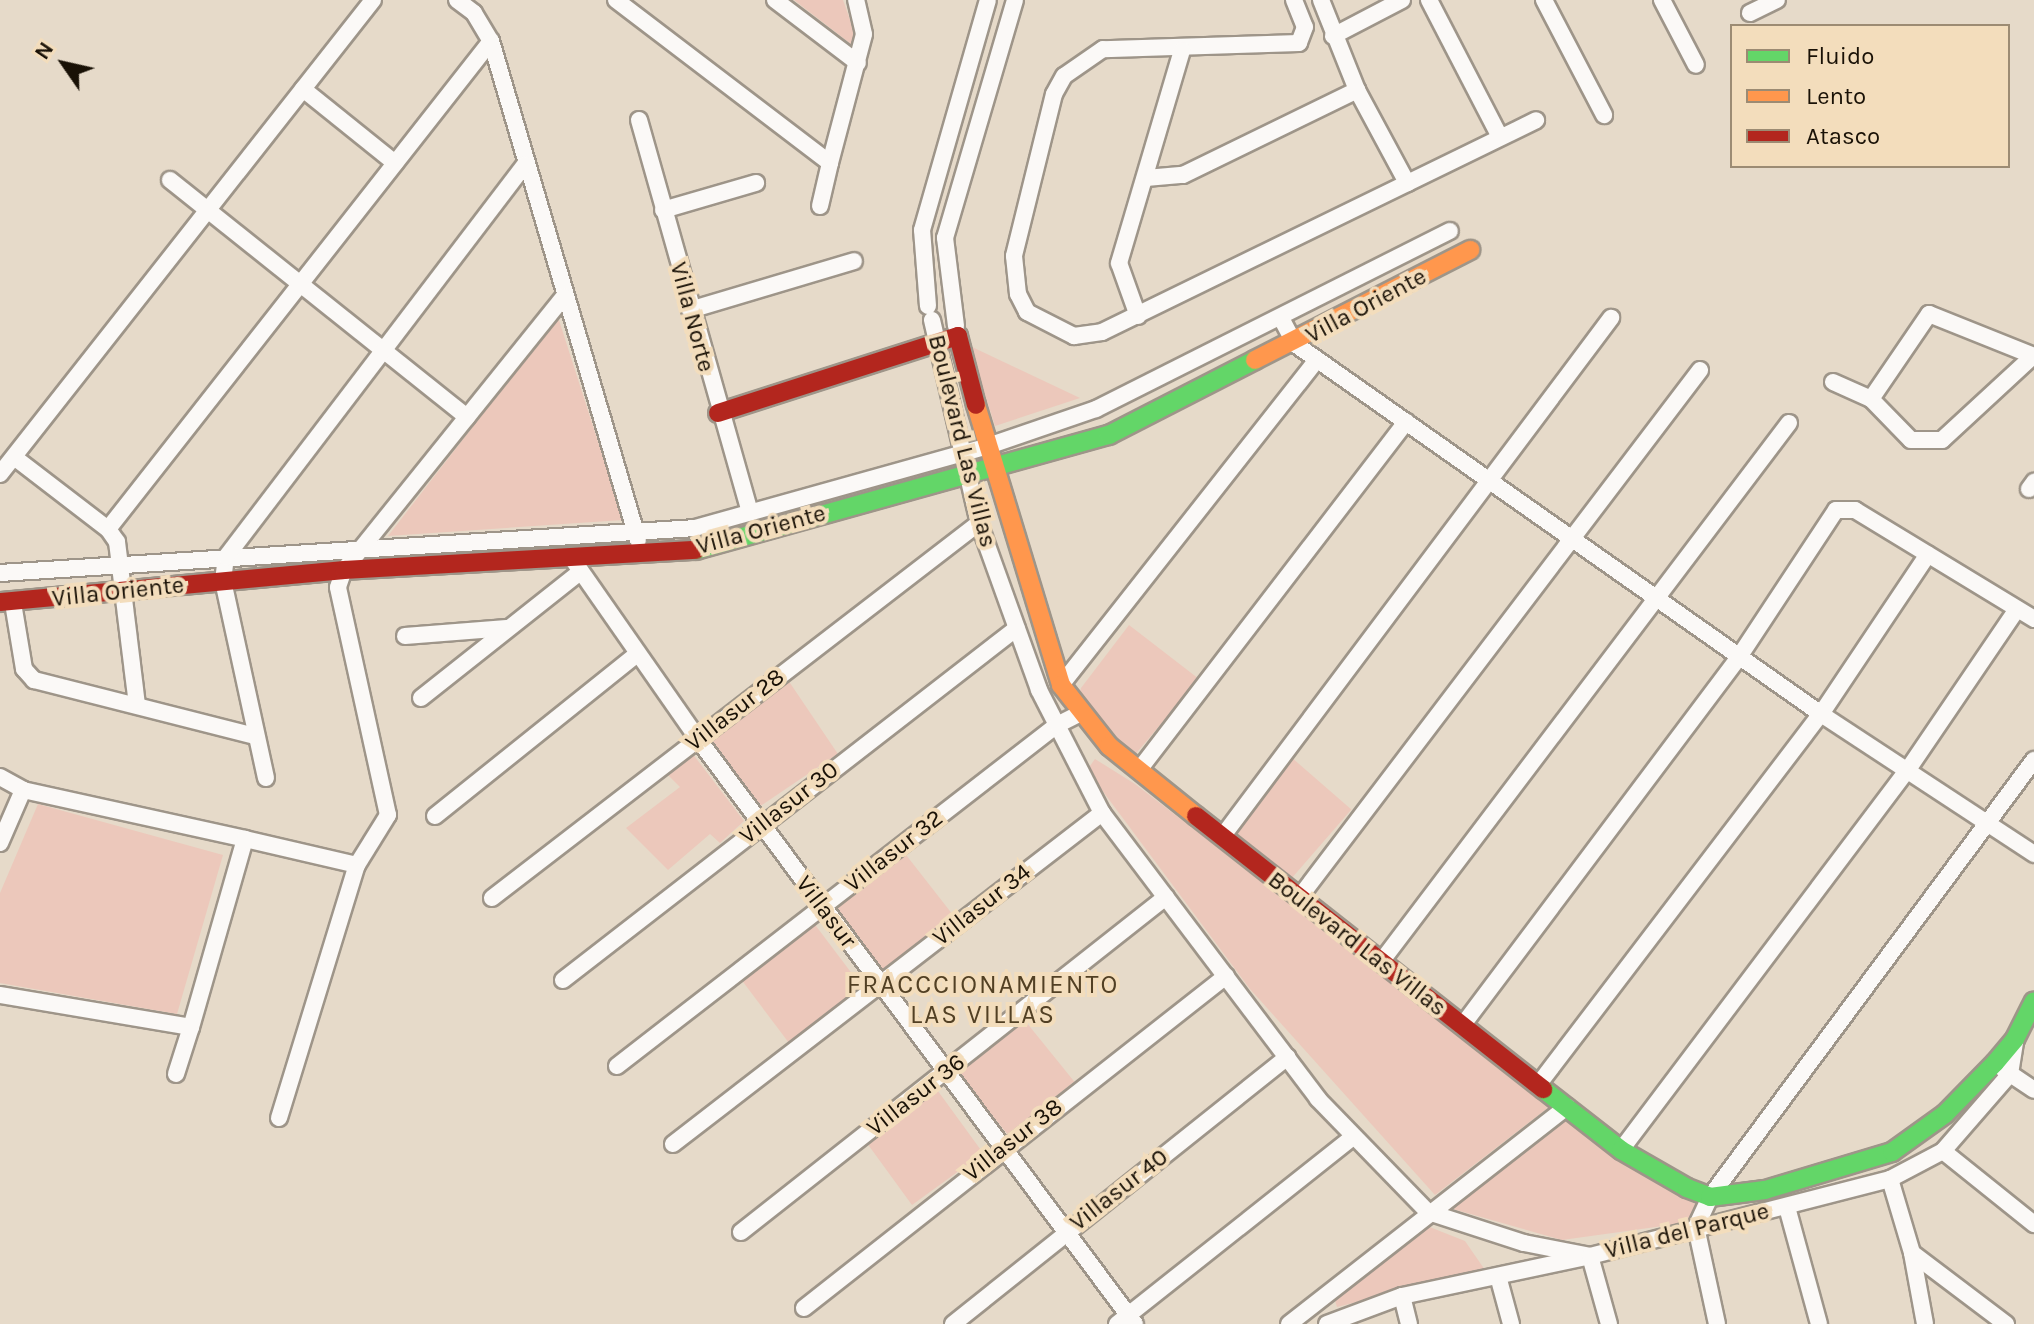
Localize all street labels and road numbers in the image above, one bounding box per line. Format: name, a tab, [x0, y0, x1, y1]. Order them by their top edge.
street label: Villa Norte	[664, 259, 720, 375]
street label: Villa Oriente	[1301, 262, 1431, 350]
street label: Boulevard Las Villas	[922, 332, 1002, 550]
street label: Villa Oriente	[693, 499, 829, 561]
street label: Villa Oriente	[51, 571, 185, 613]
street label: Villasur 28	[680, 662, 790, 758]
street label: Villasur 30	[734, 756, 844, 850]
street label: Villasur 32	[839, 804, 949, 898]
street label: Villasur 34	[927, 858, 1037, 952]
street label: Boulevard Las Villas	[1262, 866, 1452, 1022]
street label: Villasur	[789, 870, 863, 954]
street label: Villasur 36	[861, 1048, 971, 1142]
street label: Villasur 38	[958, 1092, 1068, 1188]
street label: Villasur 40	[1064, 1143, 1174, 1237]
street label: Villa del Parque	[1602, 1197, 1772, 1265]

